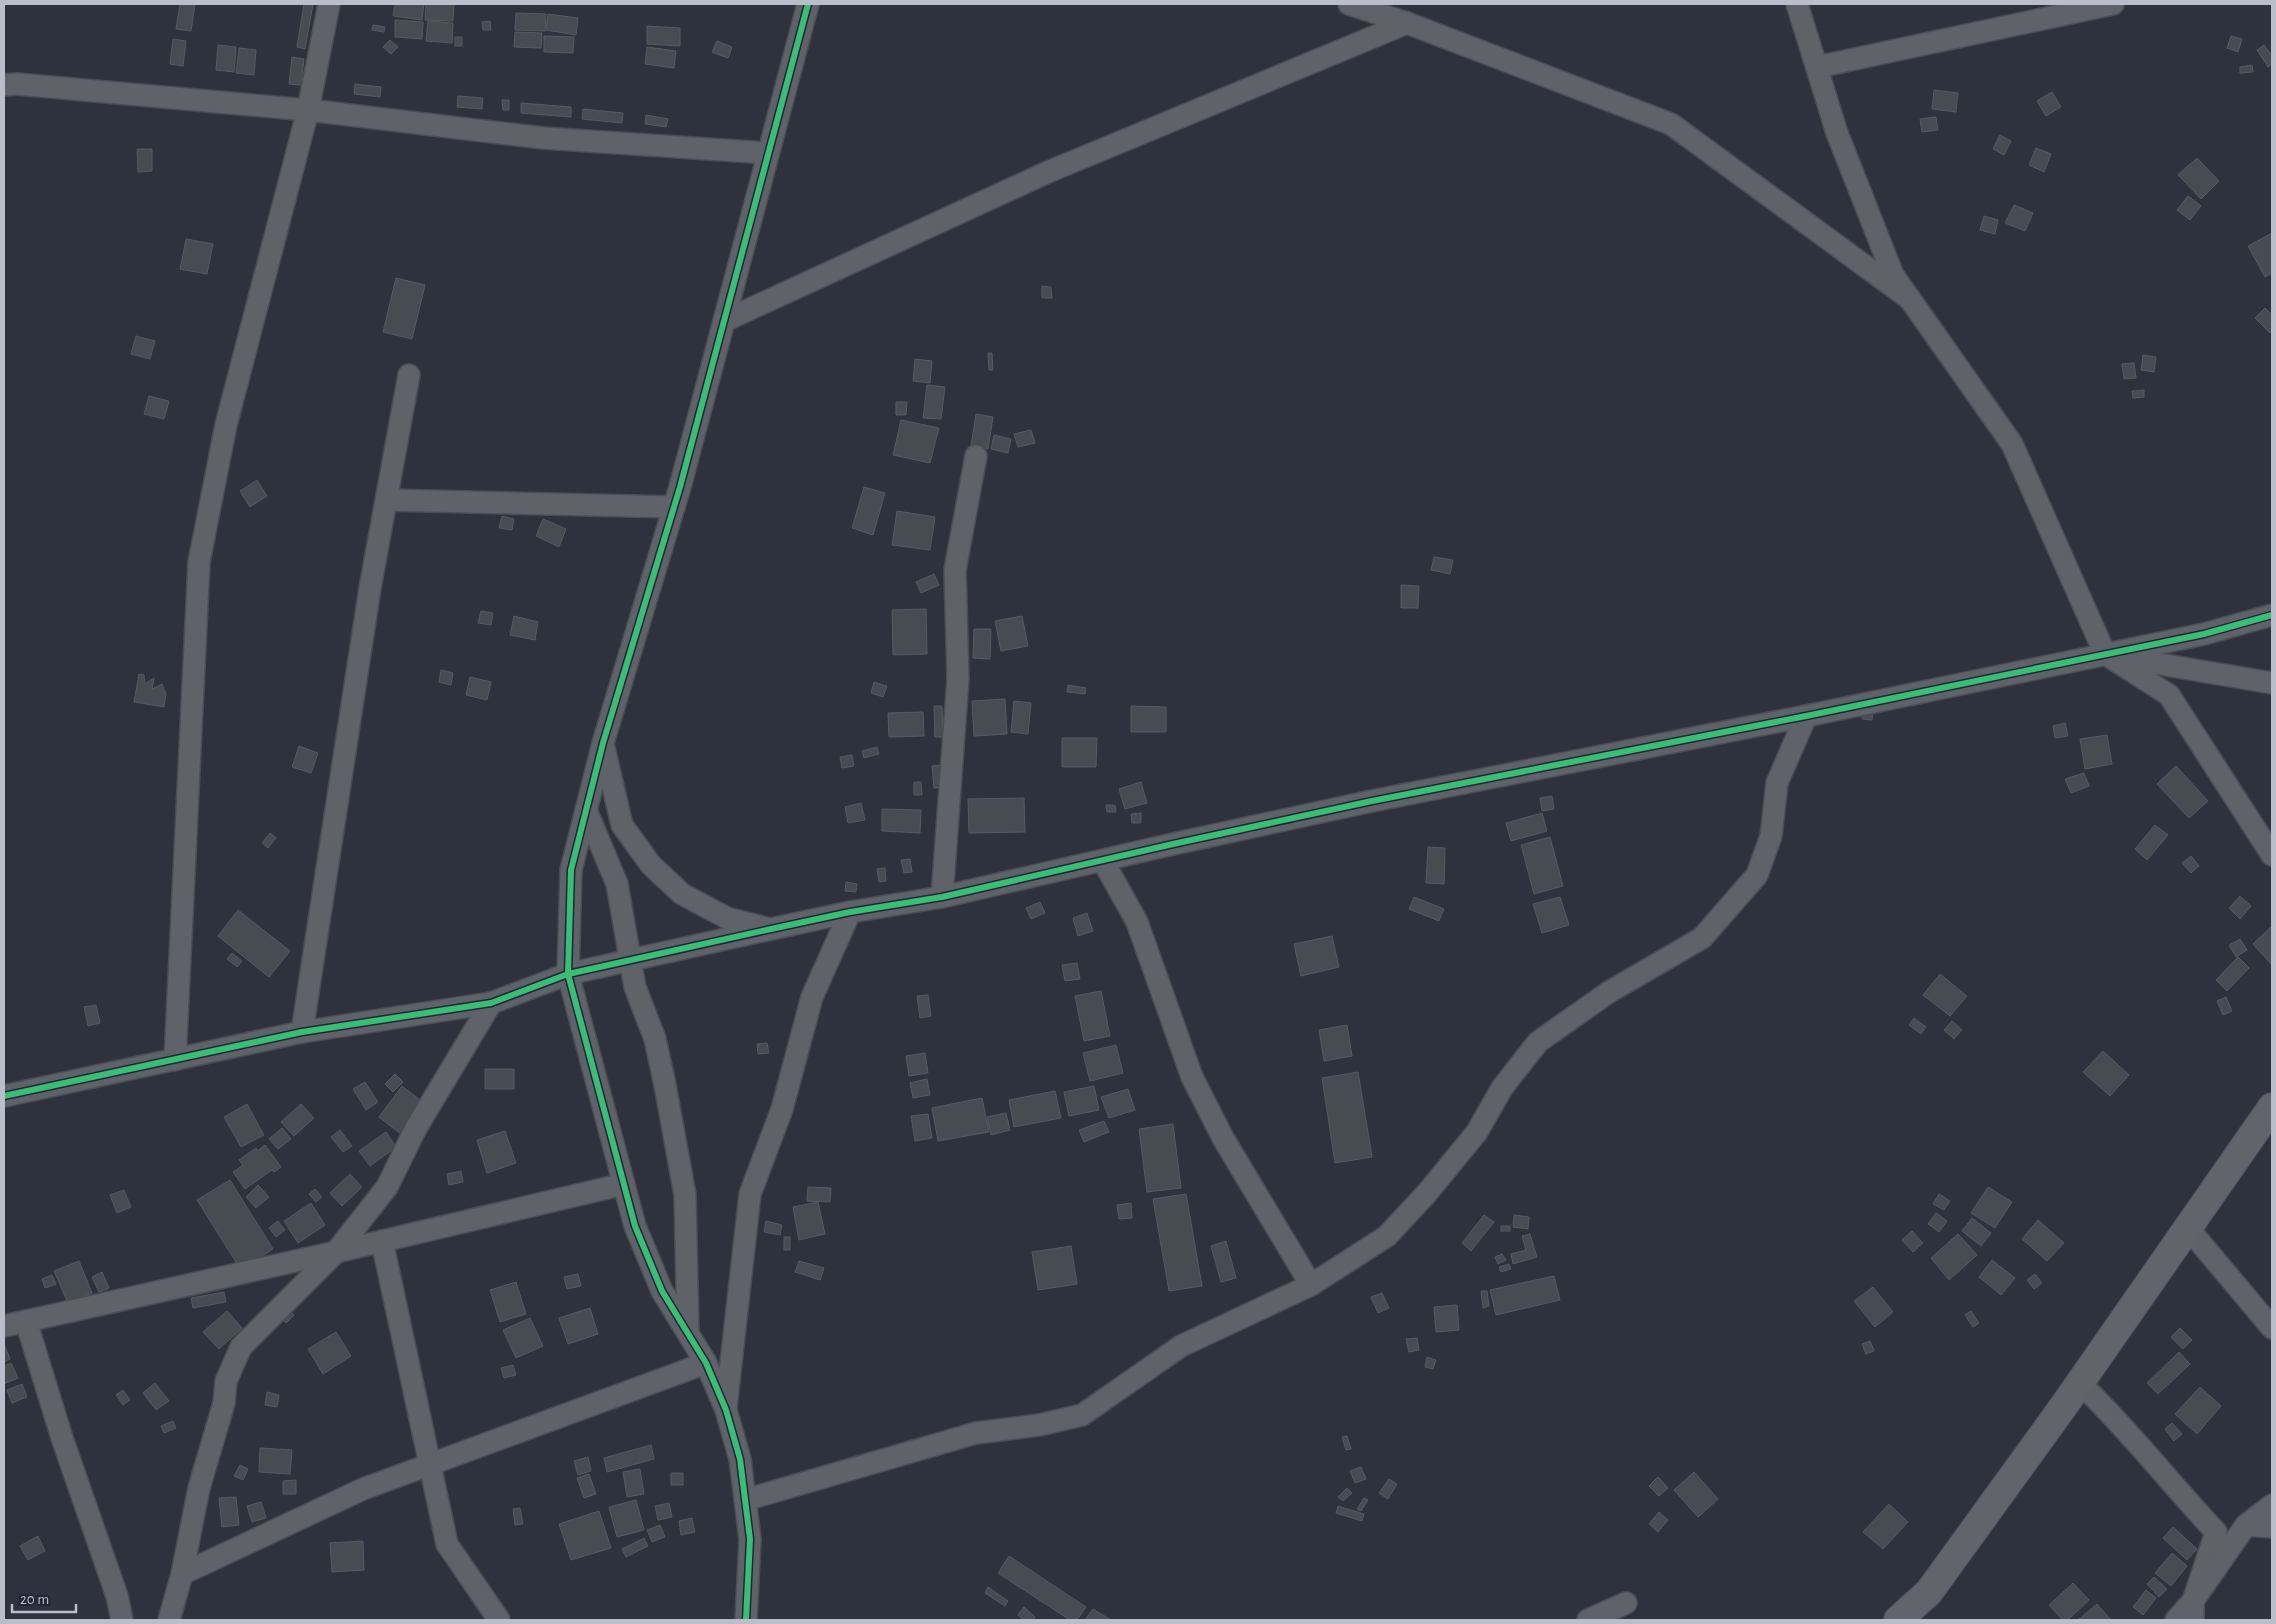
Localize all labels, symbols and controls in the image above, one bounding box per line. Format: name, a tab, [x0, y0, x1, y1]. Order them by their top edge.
scale bar	[12, 1582, 76, 1614]
text: 20 m	[20, 1592, 49, 1607]

